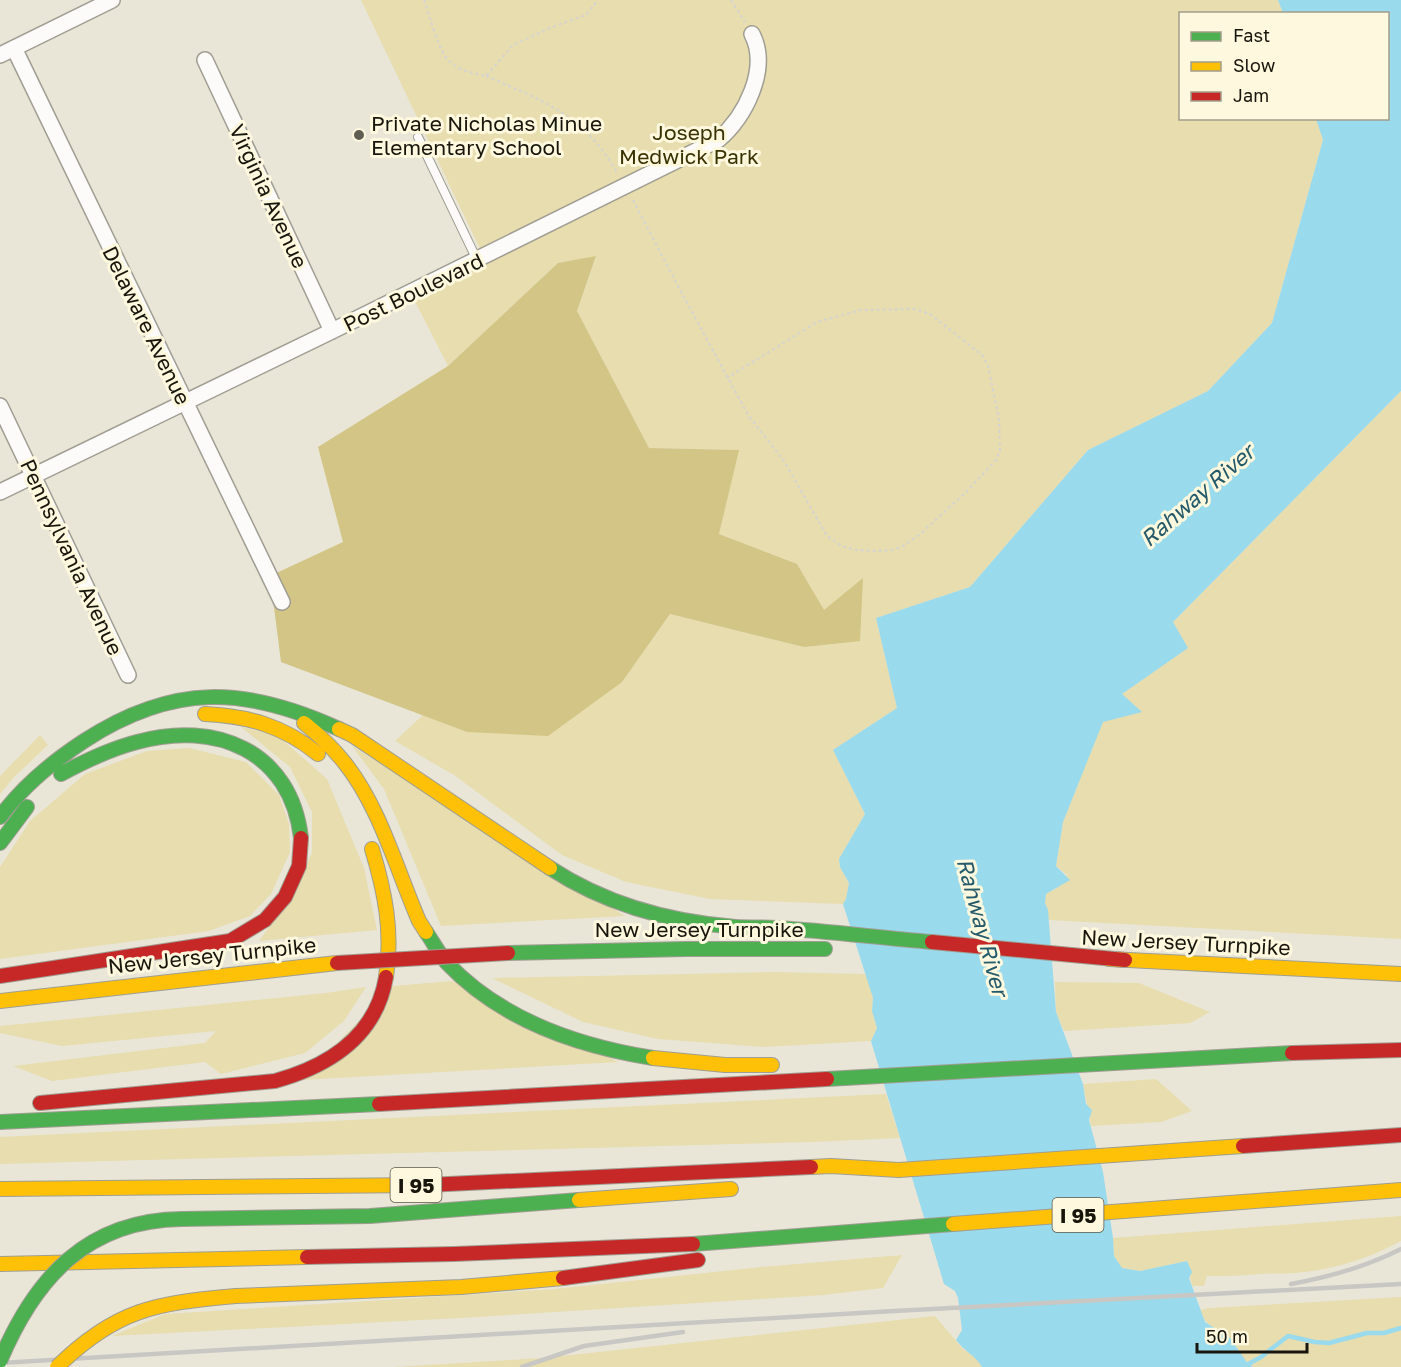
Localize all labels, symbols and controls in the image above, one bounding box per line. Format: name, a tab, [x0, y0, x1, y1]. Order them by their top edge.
legend	[1179, 12, 1389, 120]
text: Fast	[1233, 24, 1270, 46]
text: Slow	[1233, 54, 1276, 76]
text: Jam	[1233, 84, 1269, 106]
place label: Private Nicholas Minue Elementary School	[371, 110, 602, 160]
park label: Joseph Medwick Park	[619, 119, 759, 169]
street label: Virginia Avenue	[224, 120, 314, 272]
marker: Private Nicholas Minue Elementary School	[352, 128, 366, 142]
street label: Delaware Avenue	[97, 241, 197, 409]
street label: Post Boulevard	[339, 247, 487, 337]
water label: Rahway River	[1135, 436, 1262, 552]
street label: Pennsylvania Avenue	[15, 455, 129, 659]
water label: Rahway River	[952, 855, 1015, 1002]
street label: New Jersey Turnpike	[594, 916, 804, 942]
street label: New Jersey Turnpike	[1081, 924, 1291, 960]
street label: New Jersey Turnpike	[107, 931, 317, 979]
road number: I 95	[390, 1168, 442, 1202]
road number: I 95	[1052, 1198, 1104, 1232]
scale bar	[1197, 1316, 1306, 1354]
text: 50 m	[1206, 1325, 1248, 1347]

